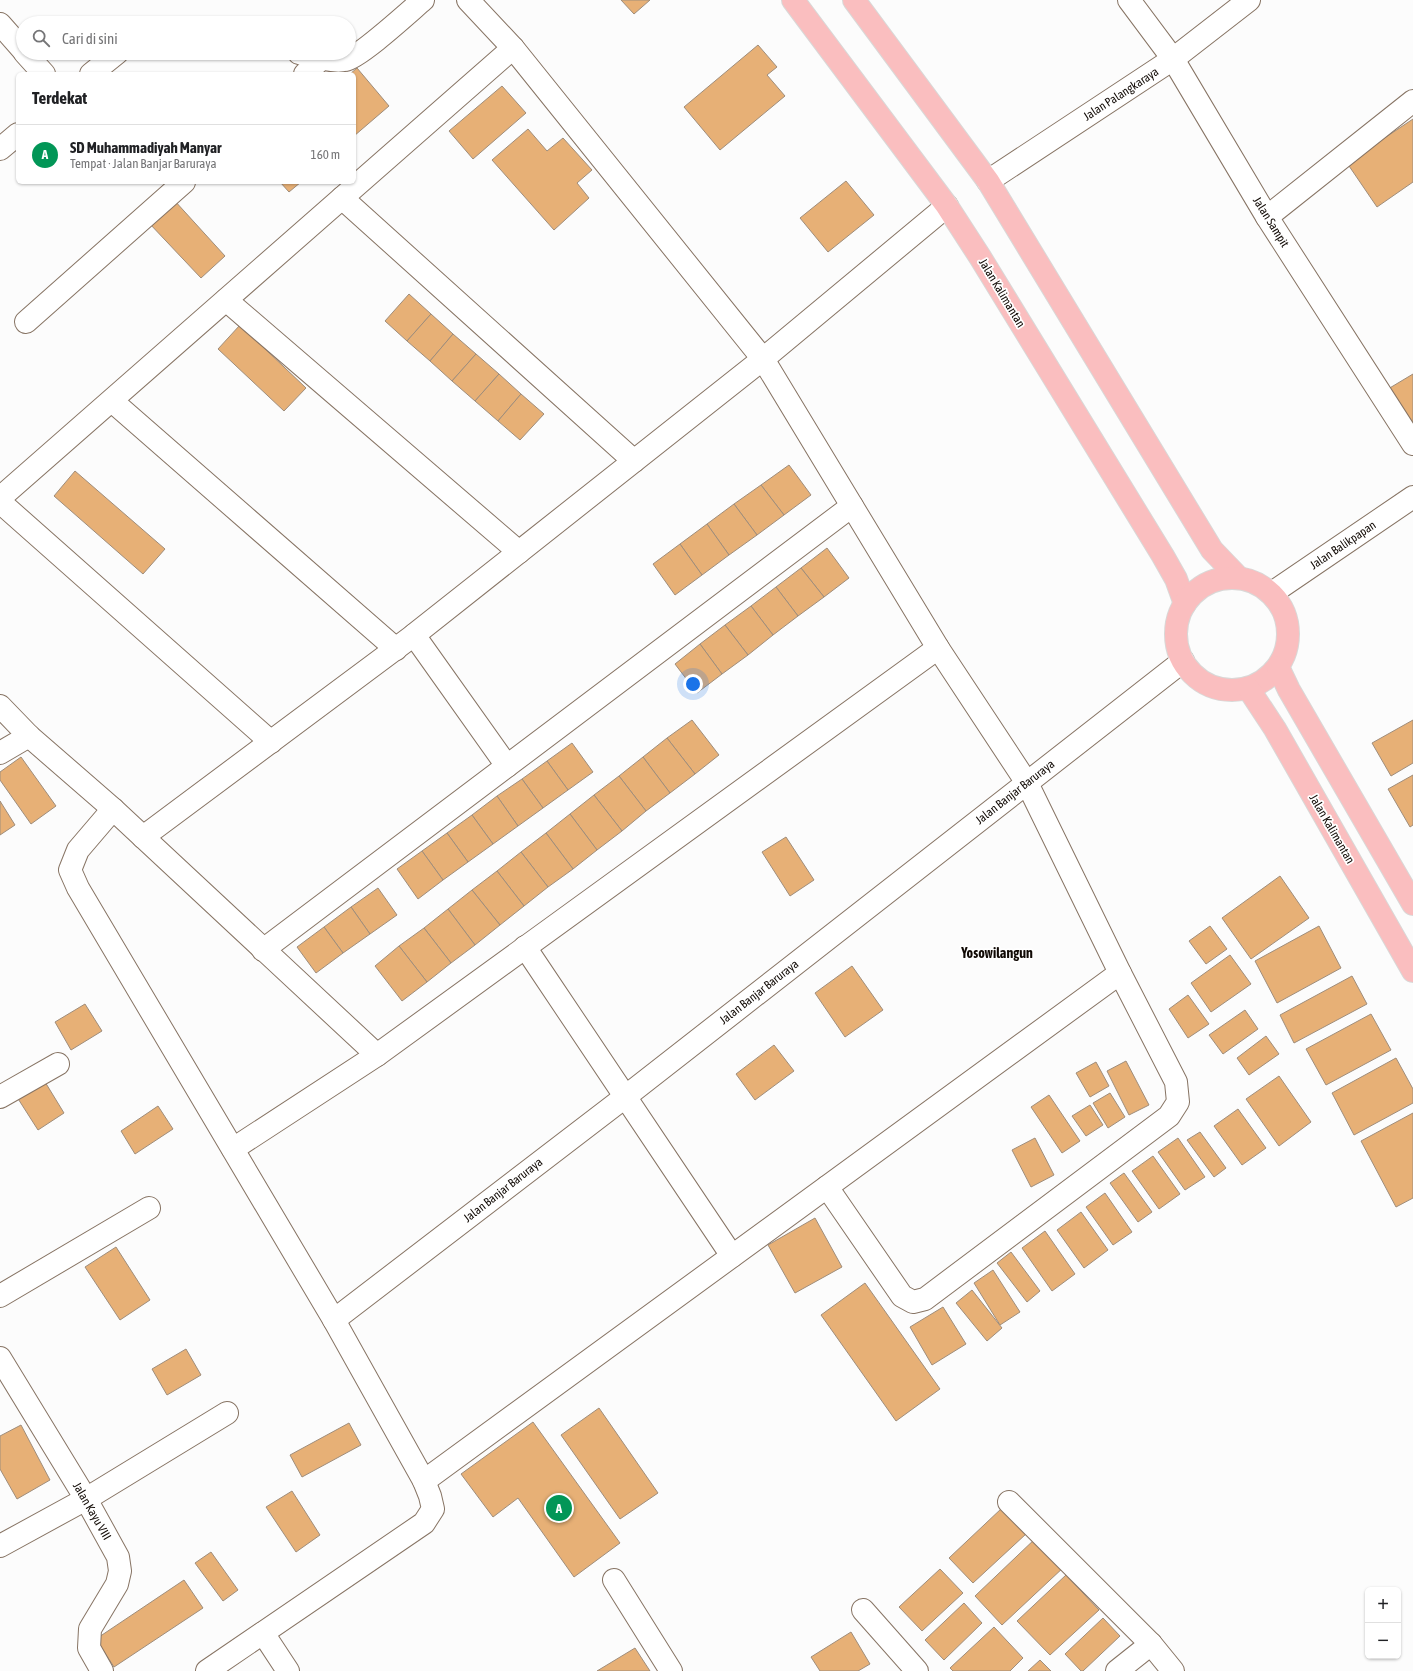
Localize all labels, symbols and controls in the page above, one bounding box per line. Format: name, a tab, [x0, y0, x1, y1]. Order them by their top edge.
search box	[16, 16, 356, 60]
icon: search	[30, 27, 52, 49]
text: Cari di sini	[62, 30, 118, 47]
street label: Jalan Palangkaraya	[1081, 65, 1161, 123]
text: Terdekat	[32, 88, 87, 108]
text: SD Muhammadiyah Manyar	[70, 139, 222, 156]
text: A	[42, 147, 48, 162]
text: 160 m	[311, 147, 340, 162]
text: Tempat · Jalan Banjar Baruraya	[70, 156, 217, 171]
street label: Jalan Sampit	[1250, 194, 1292, 250]
street label: Jalan Kalimantan	[976, 256, 1028, 330]
street label: Jalan Balikpapan	[1307, 518, 1379, 572]
your location	[683, 674, 703, 694]
street label: Jalan Banjar Baruraya	[973, 757, 1057, 827]
street label: Jalan Kalimantan	[1307, 792, 1357, 866]
district label: Yosowilangun	[960, 945, 1033, 961]
street label: Jalan Banjar Baruraya	[717, 957, 801, 1027]
street label: Jalan Banjar Baruraya	[461, 1155, 545, 1225]
street label: Jalan Kayu VIII	[70, 1480, 114, 1542]
pin: A	[546, 1493, 572, 1523]
map controls	[1365, 1587, 1401, 1659]
button: +	[1365, 1587, 1401, 1623]
button: −	[1365, 1623, 1401, 1659]

